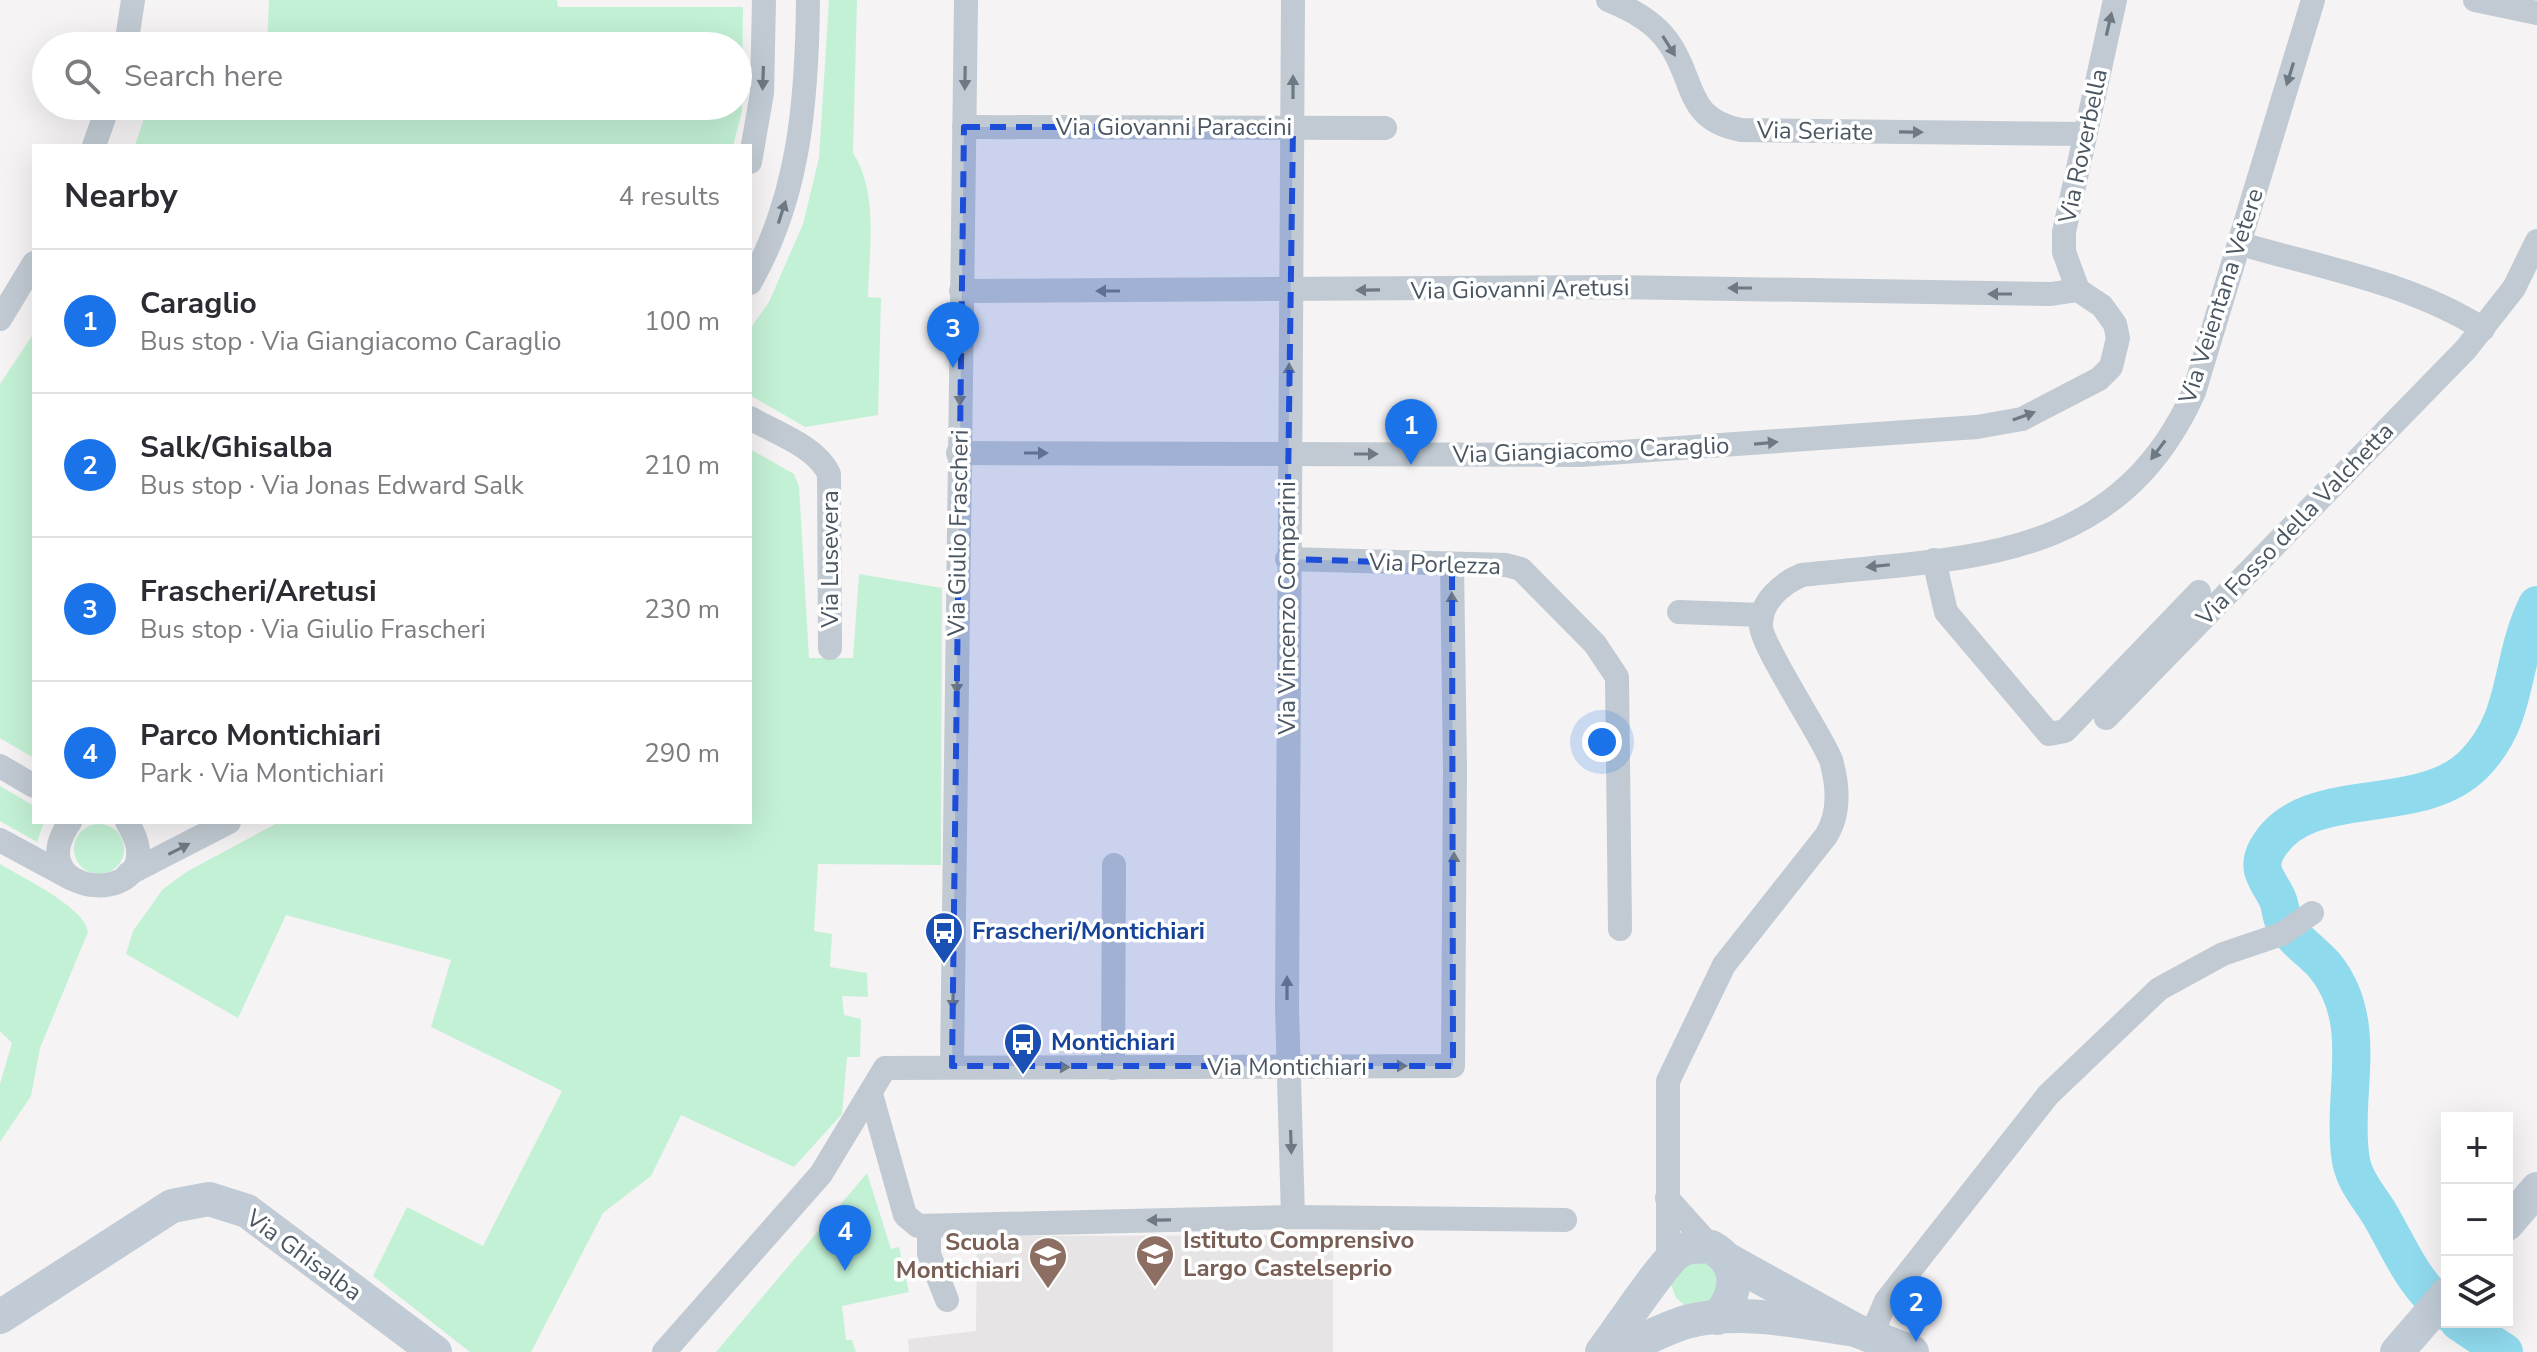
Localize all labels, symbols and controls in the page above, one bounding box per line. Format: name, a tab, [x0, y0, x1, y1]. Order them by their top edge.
one-way arrow	[2103, 11, 2116, 36]
search box	[32, 32, 752, 120]
one-way arrow	[1661, 35, 1675, 57]
icon: search	[60, 54, 104, 98]
text: Search here	[124, 56, 283, 97]
one-way arrow	[2283, 63, 2295, 87]
one-way arrow	[756, 66, 769, 91]
one-way arrow	[959, 66, 971, 91]
street label: Via Roverbella	[2051, 66, 2115, 227]
one-way arrow	[1287, 74, 1299, 99]
street label: Via Giovanni Paraccini	[1055, 111, 1292, 143]
street label: Via Seriate	[1756, 114, 1873, 148]
one-way arrow	[1899, 126, 1924, 138]
text: Nearby	[64, 173, 178, 219]
text: 4 results	[619, 179, 720, 214]
street label: Via Veientana Vetere	[2171, 184, 2271, 409]
one-way arrow	[776, 199, 789, 223]
street label: Via Giovanni Aretusi	[1409, 271, 1630, 307]
one-way arrow	[1727, 282, 1752, 294]
text: Caraglio	[140, 283, 257, 324]
one-way arrow	[1355, 284, 1380, 296]
one-way arrow	[1095, 285, 1120, 297]
one-way arrow	[1987, 288, 2012, 300]
pin: 3	[927, 302, 979, 368]
text: 1	[82, 304, 98, 339]
text: 100 m	[644, 304, 720, 339]
text: Bus stop · Via Giangiacomo Caraglio	[140, 324, 561, 359]
one-way arrow	[1283, 362, 1295, 387]
one-way arrow	[954, 382, 966, 407]
pin: 1	[1385, 399, 1437, 465]
one-way arrow	[2012, 409, 2036, 422]
street label: Via Fosso della Valchetta	[2189, 415, 2401, 633]
text: Salk/Ghisalba	[140, 427, 333, 468]
street label: Via Giulio Frascheri	[940, 429, 976, 638]
street label: Via Giangiacomo Caraglio	[1451, 429, 1730, 471]
one-way arrow	[1754, 436, 1779, 449]
one-way arrow	[2151, 440, 2167, 460]
one-way arrow	[1024, 447, 1049, 459]
text: 2	[82, 448, 98, 483]
text: 210 m	[644, 448, 720, 483]
one-way arrow	[1354, 448, 1379, 460]
text: Bus stop · Via Jonas Edward Salk	[140, 468, 524, 503]
street label: Via Vincenzo Comparini	[1271, 481, 1303, 736]
street label: Via Lusevera	[814, 490, 846, 629]
street label: Via Porlezza	[1367, 546, 1502, 582]
one-way arrow	[1865, 560, 1890, 573]
text: Frascheri/Aretusi	[140, 571, 377, 612]
one-way arrow	[1446, 591, 1459, 616]
text: 3	[82, 592, 98, 627]
text: 230 m	[644, 592, 720, 627]
text: Bus stop · Via Giulio Frascheri	[140, 612, 486, 647]
one-way arrow	[951, 670, 963, 695]
text: Parco Montichiari	[140, 715, 381, 756]
your location	[1582, 722, 1622, 762]
text: 4	[82, 736, 98, 771]
text: 290 m	[644, 736, 720, 771]
text: Park · Via Montichiari	[140, 756, 384, 791]
one-way arrow	[167, 842, 190, 855]
one-way arrow	[1448, 851, 1460, 876]
bus stop icon: Frascheri/Montichiari	[923, 910, 965, 965]
place label: Frascheri/Montichiari	[972, 915, 1205, 947]
one-way arrow	[1281, 975, 1293, 1000]
one-way arrow	[947, 986, 959, 1011]
bus stop icon: Montichiari	[1002, 1021, 1044, 1076]
place label: Montichiari	[1051, 1026, 1175, 1058]
street label: Via Montichiari	[1206, 1051, 1367, 1083]
one-way arrow	[1383, 1060, 1408, 1072]
one-way arrow	[1046, 1061, 1071, 1073]
map controls	[2441, 1112, 2513, 1328]
button: +	[2441, 1112, 2513, 1184]
one-way arrow	[1285, 1130, 1297, 1155]
button: −	[2441, 1184, 2513, 1256]
street label: Via Ghisalba	[239, 1202, 368, 1308]
pin: 4	[819, 1205, 871, 1271]
one-way arrow	[1146, 1213, 1171, 1226]
place label: Istituto Comprensivo Largo Castelseprio	[1183, 1224, 1414, 1284]
place label: Scuola Montichiari	[896, 1226, 1020, 1286]
school or university icon: Istituto Comprensivo Largo Castelseprio	[1134, 1233, 1176, 1288]
school or university icon: Scuola Montichiari	[1027, 1235, 1069, 1290]
button: layers	[2441, 1256, 2513, 1328]
pin: 2	[1890, 1276, 1942, 1342]

